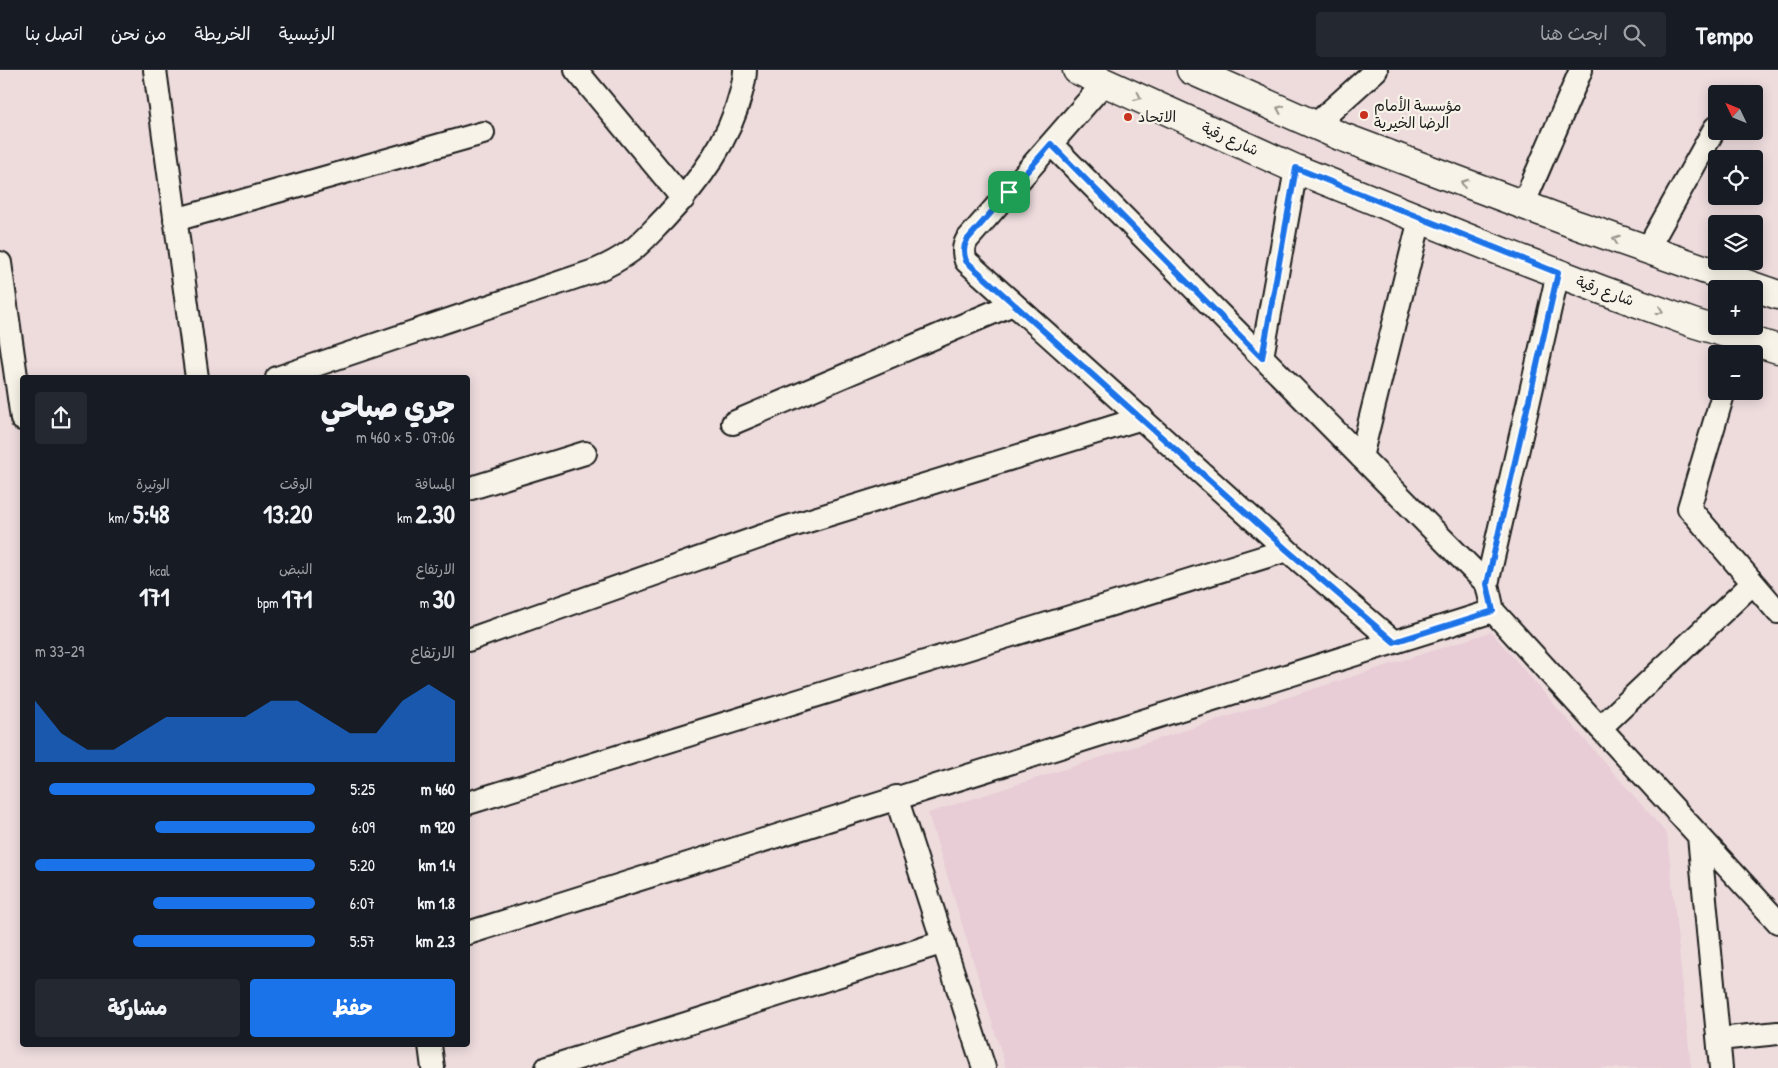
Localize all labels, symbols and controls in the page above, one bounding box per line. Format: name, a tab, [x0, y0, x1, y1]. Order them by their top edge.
search box	[1316, 12, 1666, 57]
text: Tempo	[1696, 19, 1753, 51]
text: ابحث هنا	[1540, 20, 1608, 46]
text: اتصل بنا	[25, 21, 83, 46]
text: من نحن	[111, 21, 167, 46]
text: الخريطة	[195, 21, 251, 46]
text: الرئيسية	[279, 21, 335, 46]
icon: search	[1620, 21, 1648, 49]
north arrow	[1708, 85, 1762, 140]
map controls	[1708, 85, 1763, 400]
one-way arrow	[1132, 91, 1141, 101]
place label: مؤسسة الأمام الرضا الخيرية	[1374, 95, 1461, 133]
one-way arrow	[1276, 105, 1285, 116]
place label: الاتحاد	[1138, 106, 1176, 127]
marker: مؤسسة الأمام الرضا الخيرية	[1358, 109, 1370, 121]
marker: الاتحاد	[1122, 111, 1134, 123]
street label: شارع رقية	[1198, 117, 1262, 160]
button: locate	[1708, 150, 1763, 205]
pin	[988, 171, 1030, 213]
icon: arrive	[995, 178, 1023, 206]
one-way arrow	[1460, 179, 1468, 189]
button: layers	[1708, 215, 1763, 270]
one-way arrow	[1612, 235, 1621, 245]
street label: شارع رقية	[1573, 270, 1637, 311]
button: +	[1708, 280, 1763, 335]
one-way arrow	[1656, 305, 1664, 315]
button: −	[1708, 345, 1763, 400]
text: جري صباحي	[321, 388, 455, 426]
button: share	[35, 392, 87, 444]
text: 07:06 · 5 × 460 m	[356, 426, 455, 448]
text: الوتيرة	[136, 474, 170, 493]
text: الوقت	[280, 474, 312, 493]
text: المسافة	[415, 474, 455, 493]
text: 5:48	[133, 497, 170, 531]
text: 13:20	[263, 497, 312, 531]
text: 2.30	[416, 497, 455, 531]
text: /km	[109, 508, 133, 527]
text: km	[397, 508, 416, 527]
text: النبض	[279, 559, 312, 578]
text: الارتفاع	[416, 559, 455, 578]
text: kcal	[149, 561, 170, 580]
text: 171	[139, 580, 170, 614]
text: 171	[282, 582, 312, 616]
text: 30	[433, 582, 455, 616]
text: bpm	[257, 593, 282, 612]
text: m	[420, 593, 433, 612]
text: 29–33 m	[35, 640, 84, 662]
text: الارتفاع	[410, 641, 455, 663]
text: 5:25	[350, 778, 375, 800]
text: 460 m	[421, 778, 455, 800]
text: 6:09	[352, 816, 375, 838]
text: 920 m	[420, 816, 455, 838]
text: 5:20	[350, 854, 375, 876]
text: 1.4 km	[419, 854, 455, 876]
text: 6:07	[350, 892, 375, 914]
text: 1.8 km	[418, 892, 455, 914]
text: 5:57	[350, 930, 375, 952]
text: 2.3 km	[416, 930, 455, 952]
button: مشاركة	[35, 979, 240, 1037]
button: حفظ	[250, 979, 455, 1037]

